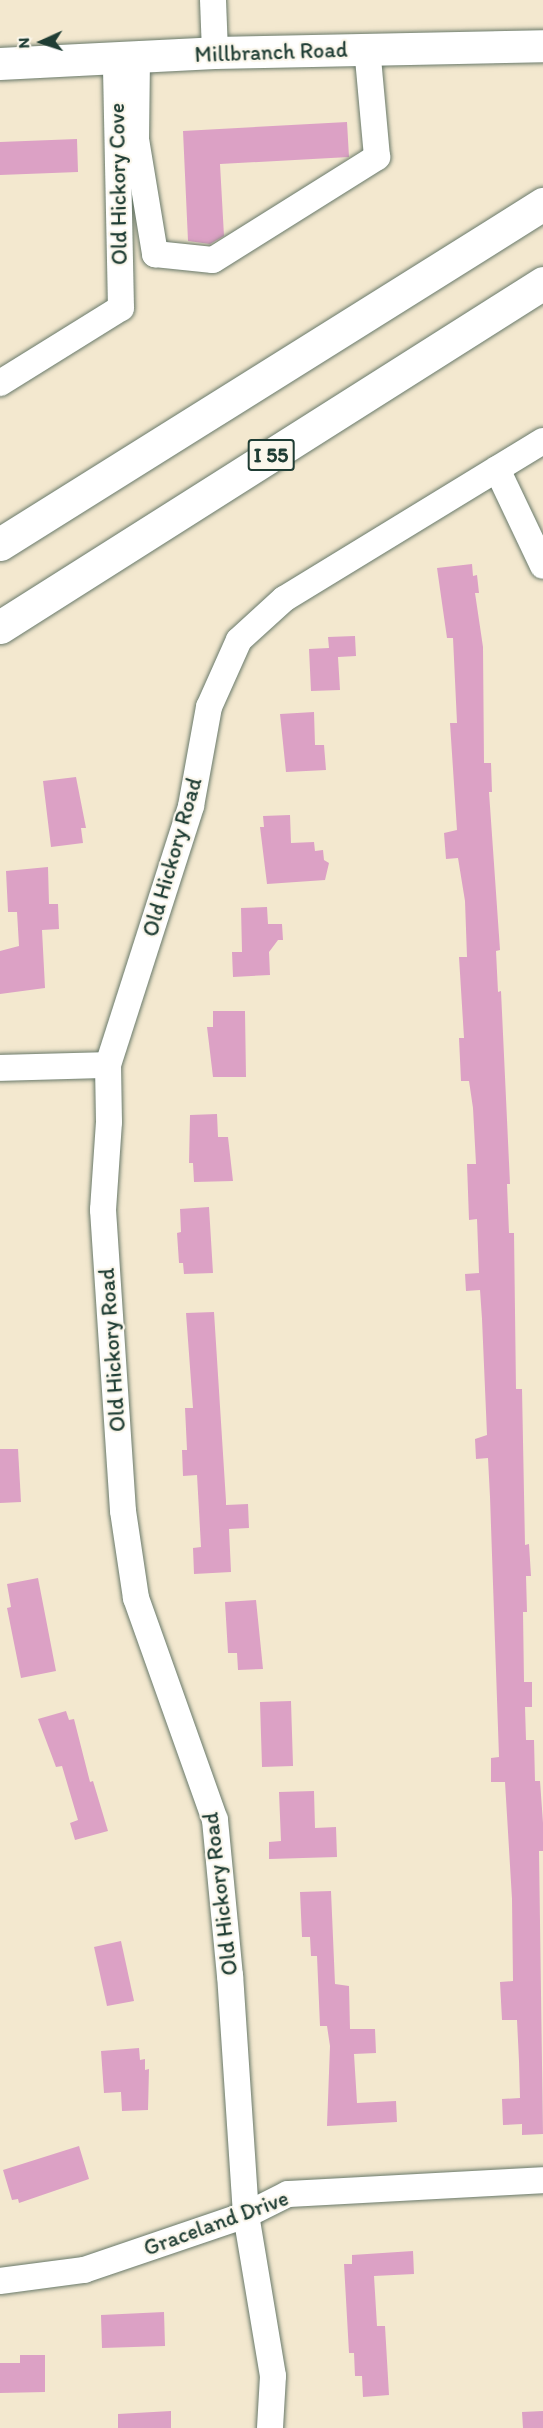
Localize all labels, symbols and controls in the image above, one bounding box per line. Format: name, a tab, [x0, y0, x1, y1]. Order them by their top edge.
north arrow	[12, 12, 72, 72]
street label: Millbranch Road	[194, 36, 348, 68]
text: N	[14, 37, 33, 49]
street label: Old Hickory Cove	[103, 103, 133, 265]
road number: I 55	[247, 437, 295, 473]
street label: Old Hickory Road	[137, 775, 207, 939]
street label: Old Hickory Road	[93, 1267, 131, 1433]
street label: Old Hickory Road	[197, 1811, 243, 1977]
street label: Graceland Drive	[140, 2185, 292, 2261]

